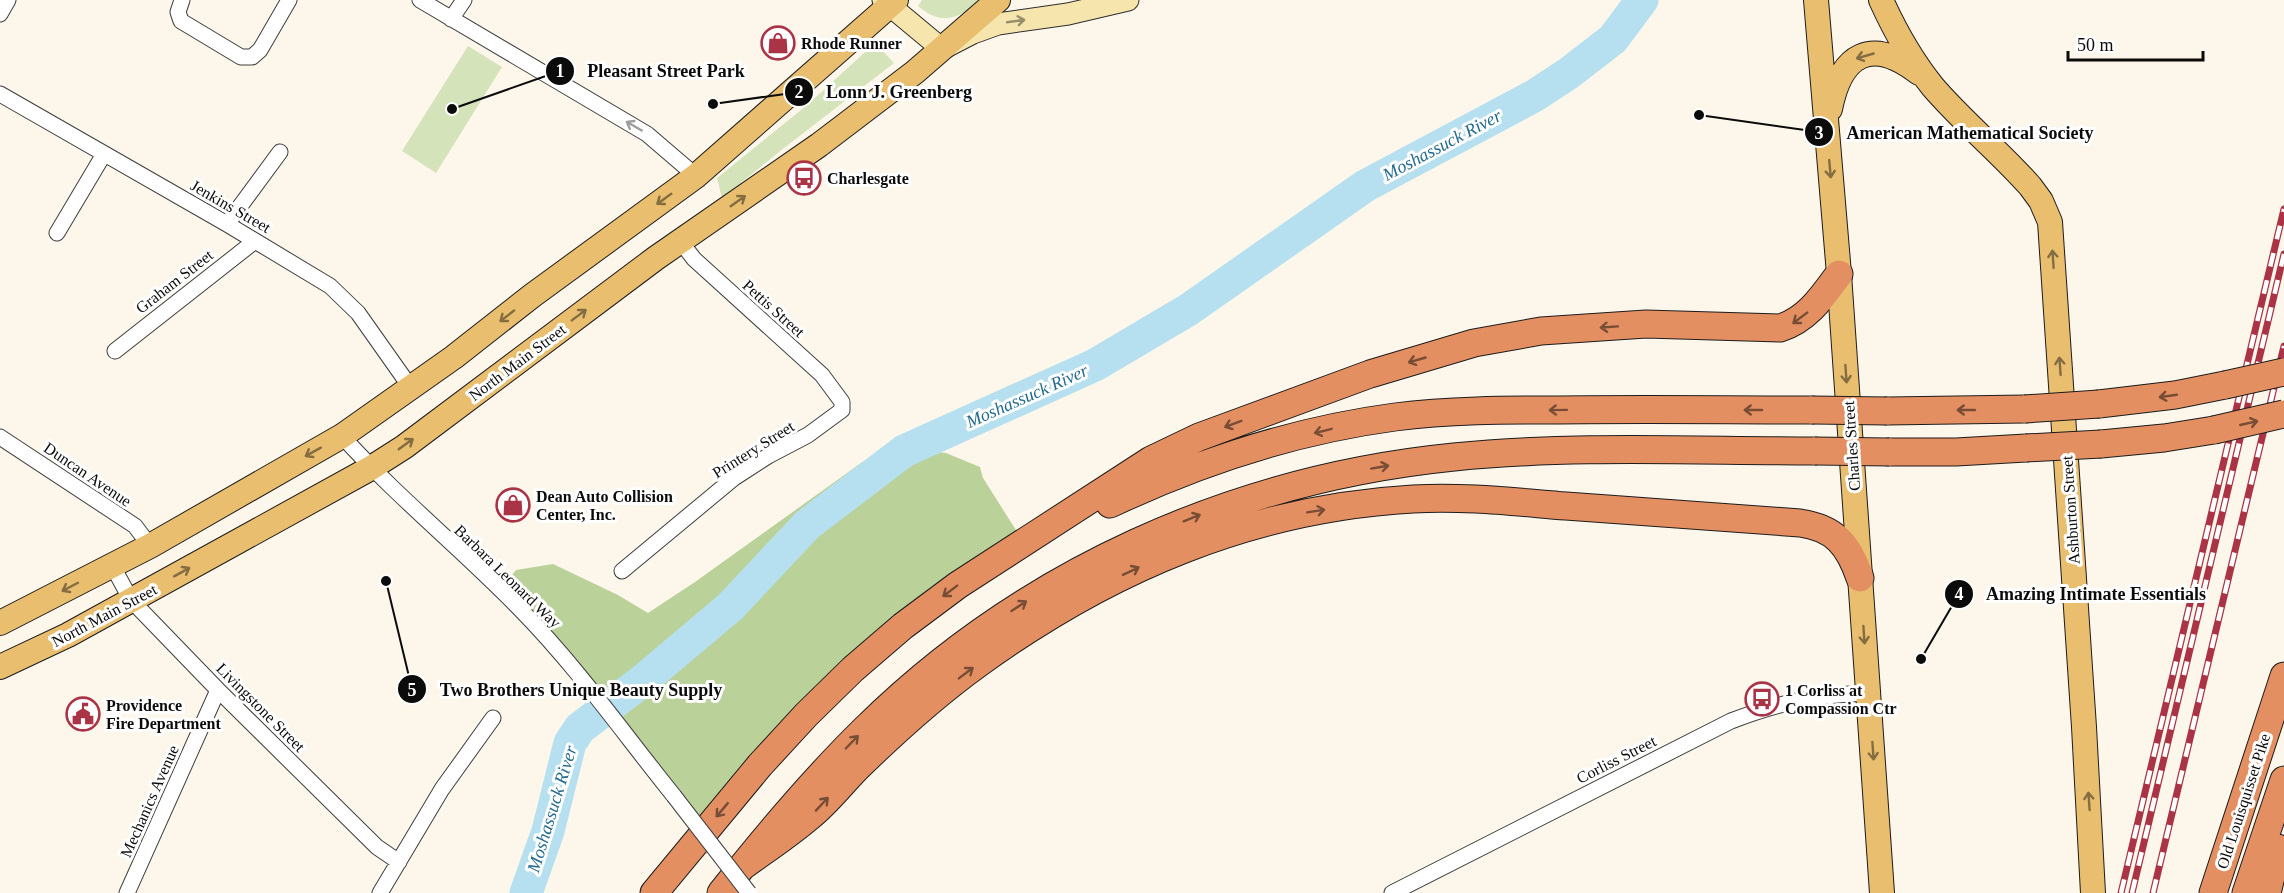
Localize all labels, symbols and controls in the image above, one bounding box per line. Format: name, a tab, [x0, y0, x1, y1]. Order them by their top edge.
one-way arrow	[1006, 15, 1026, 26]
scale bar	[2068, 24, 2203, 62]
shop icon: Rhode Runner	[760, 25, 796, 61]
place label: Rhode Runner	[801, 35, 902, 52]
text: 50 m	[2077, 35, 2114, 55]
one-way arrow	[1856, 51, 1875, 63]
callout: Pleasant Street Park	[545, 53, 757, 89]
text: 1	[556, 61, 565, 81]
text: Pleasant Street Park	[587, 61, 745, 81]
callout: Lonn J. Greenberg	[784, 74, 984, 110]
text: 2	[795, 82, 804, 102]
text: Lonn J. Greenberg	[826, 82, 972, 102]
water label: Moshassuck River	[1378, 105, 1506, 185]
callout: American Mathematical Society	[1804, 114, 2105, 150]
one-way arrow	[626, 120, 643, 132]
text: 3	[1815, 123, 1824, 143]
text: American Mathematical Society	[1847, 123, 2093, 143]
one-way arrow	[1825, 159, 1836, 179]
bus stop icon: Charlesgate	[786, 160, 822, 196]
place label: Charlesgate	[827, 170, 909, 188]
street label: Jenkins Street	[188, 177, 274, 236]
one-way arrow	[656, 193, 672, 205]
one-way arrow	[729, 195, 745, 207]
street label: Graham Street	[132, 246, 217, 317]
one-way arrow	[2048, 249, 2059, 269]
street label: Pettis Street	[739, 276, 808, 341]
one-way arrow	[499, 309, 515, 322]
one-way arrow	[571, 309, 587, 322]
one-way arrow	[1793, 311, 1809, 324]
street label: North Main Street	[466, 320, 569, 404]
one-way arrow	[1599, 321, 1619, 332]
one-way arrow	[1408, 355, 1427, 366]
one-way arrow	[2055, 357, 2066, 377]
water label: Moshassuck River	[962, 360, 1092, 432]
one-way arrow	[1841, 364, 1852, 384]
one-way arrow	[2158, 390, 2178, 401]
street label: Charles Street	[1840, 400, 1863, 492]
one-way arrow	[1549, 404, 1569, 415]
one-way arrow	[1744, 404, 1764, 416]
one-way arrow	[1957, 405, 1977, 416]
one-way arrow	[2240, 416, 2259, 428]
street label: Printery Street	[709, 417, 798, 482]
one-way arrow	[1224, 420, 1243, 431]
one-way arrow	[1314, 425, 1333, 437]
one-way arrow	[398, 438, 414, 450]
street label: Duncan Avenue	[41, 439, 135, 510]
one-way arrow	[305, 446, 322, 458]
street label: Ashburton Street	[2058, 455, 2083, 565]
one-way arrow	[1370, 461, 1390, 472]
shop icon: Dean Auto Collision Center, Inc.	[495, 487, 531, 523]
place label: Dean Auto Collision Center, Inc.	[536, 488, 673, 523]
one-way arrow	[1306, 505, 1325, 516]
one-way arrow	[1183, 512, 1201, 523]
street label: Barbara Leonard Way	[450, 521, 564, 632]
one-way arrow	[1122, 564, 1140, 576]
one-way arrow	[173, 566, 191, 577]
callout: Amazing Intimate Essentials	[1944, 576, 2218, 612]
street label: North Main Street	[49, 580, 160, 650]
one-way arrow	[61, 582, 79, 593]
text: 4	[1955, 584, 1964, 604]
text: Amazing Intimate Essentials	[1986, 584, 2206, 604]
one-way arrow	[942, 585, 958, 598]
one-way arrow	[1010, 600, 1027, 612]
one-way arrow	[1859, 625, 1870, 645]
street label: Livingstone Street	[212, 660, 309, 756]
one-way arrow	[957, 666, 973, 679]
callout: Two Brothers Unique Beauty Supply	[397, 671, 734, 707]
text: 5	[408, 680, 417, 700]
text: Two Brothers Unique Beauty Supply	[440, 680, 722, 700]
bus stop icon: 1 Corliss at Compassion Ctr	[1744, 681, 1780, 717]
place label: 1 Corliss at Compassion Ctr	[1785, 682, 1897, 718]
public building icon: Providence Fire Department	[65, 696, 101, 732]
place label: Providence Fire Department	[106, 697, 221, 733]
street label: Old Louisquisset Pike	[2214, 731, 2274, 871]
street label: Corliss Street	[1574, 732, 1659, 787]
one-way arrow	[844, 735, 859, 750]
one-way arrow	[1867, 741, 1878, 761]
street label: Mechanics Avenue	[117, 742, 182, 860]
water label: Moshassuck River	[523, 742, 581, 876]
one-way arrow	[2083, 792, 2094, 812]
one-way arrow	[815, 797, 829, 812]
one-way arrow	[716, 801, 729, 817]

